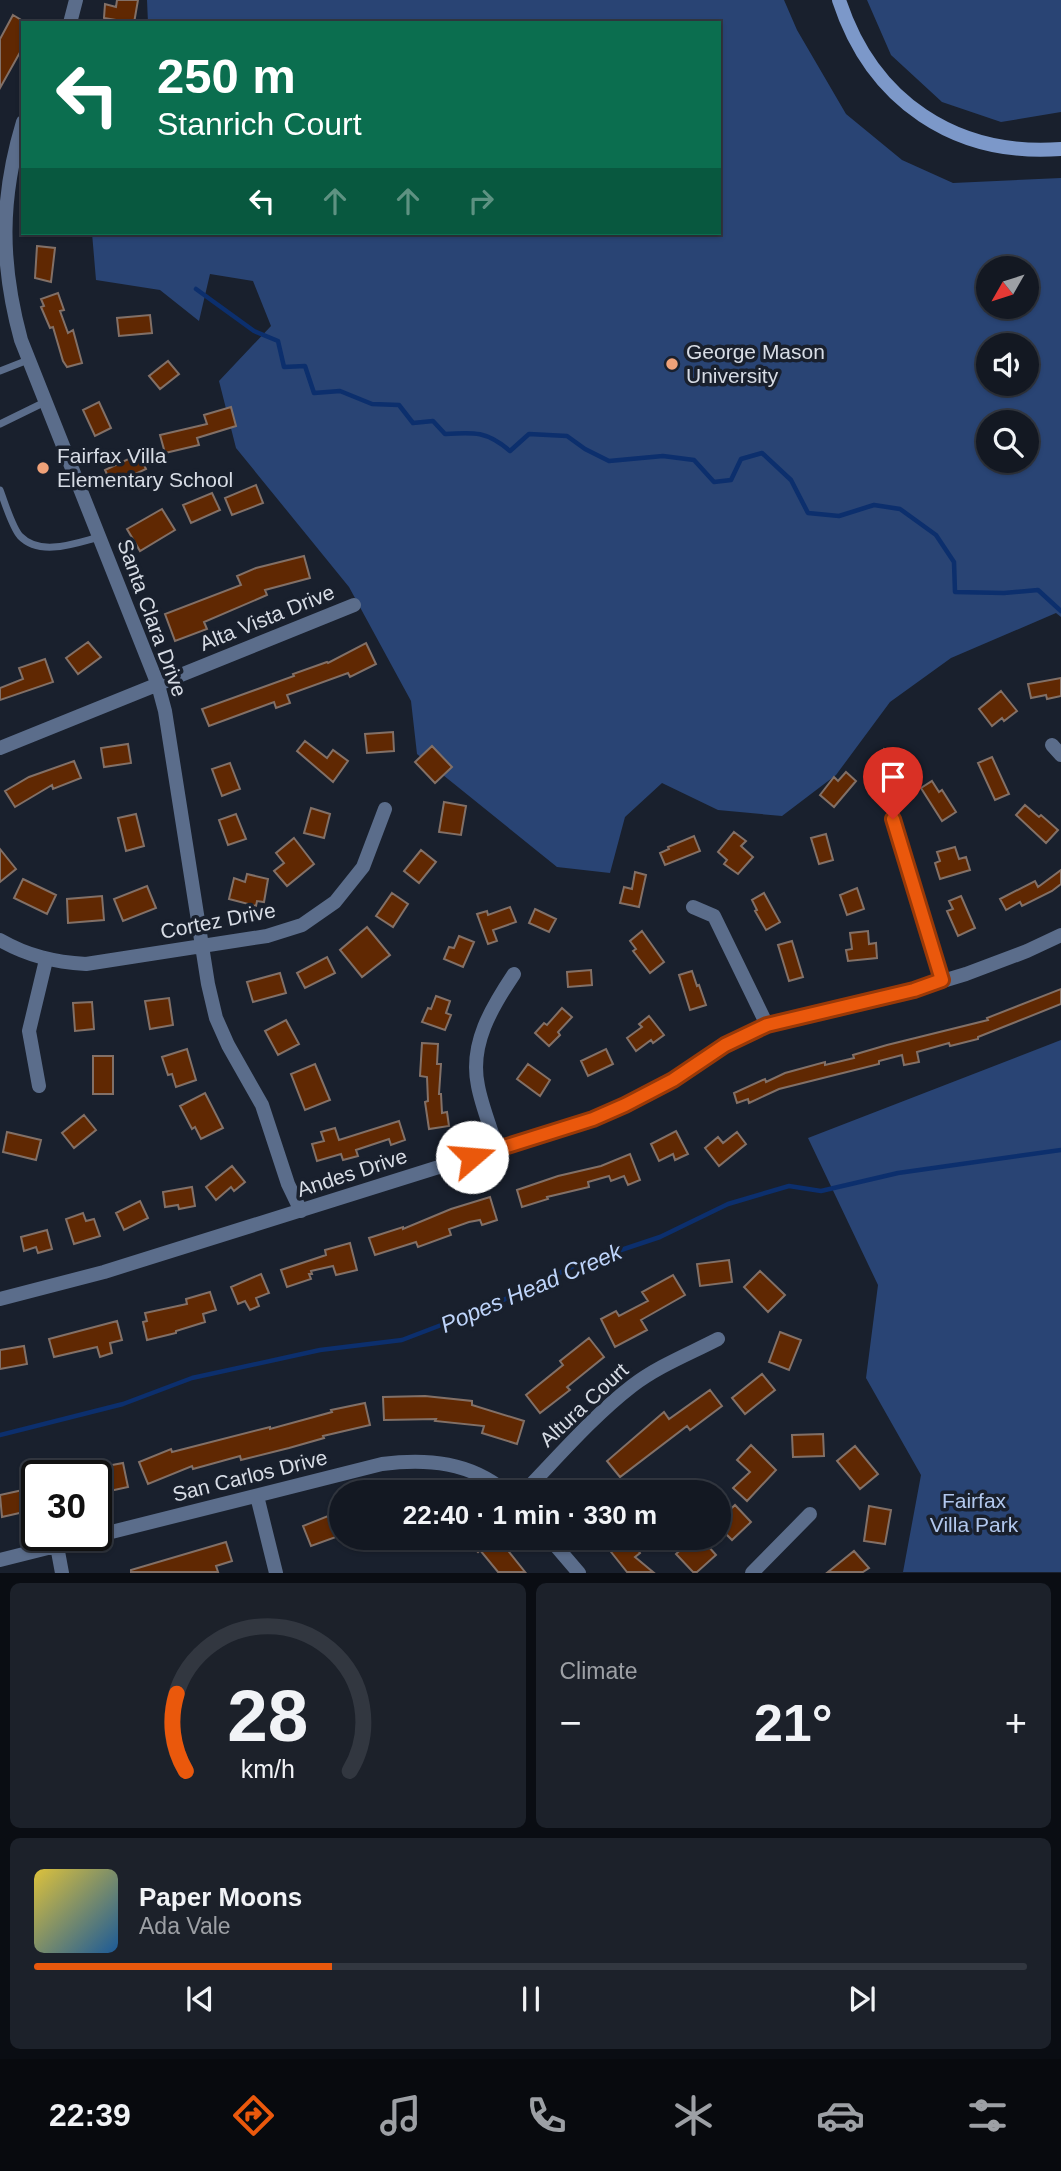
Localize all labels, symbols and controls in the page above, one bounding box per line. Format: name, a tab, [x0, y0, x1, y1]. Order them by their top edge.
icon: left	[42, 49, 133, 140]
text: 250 m	[157, 49, 296, 103]
text: Stanrich Court	[157, 106, 362, 142]
icon: left	[243, 182, 281, 220]
icon: ahead	[316, 182, 354, 220]
icon: ahead	[389, 182, 427, 220]
icon: right	[462, 182, 500, 220]
north arrow	[976, 256, 1040, 318]
map controls	[976, 256, 1039, 473]
button: sound	[976, 333, 1039, 396]
place label: George Mason University	[686, 340, 825, 387]
marker: George Mason University	[664, 356, 680, 372]
button: search	[976, 410, 1039, 473]
place label: Fairfax Villa Elementary School	[57, 444, 233, 491]
marker: Fairfax Villa Elementary School	[35, 460, 51, 476]
street label: Santa Clara Drive	[113, 536, 192, 700]
street label: Alta Vista Drive	[196, 580, 337, 655]
pin	[863, 747, 923, 819]
icon: arrive	[874, 758, 912, 796]
street label: Cortez Drive	[158, 898, 277, 943]
position arrow	[435, 1120, 509, 1194]
street label: Andes Drive	[294, 1144, 410, 1201]
water label: Popes Head Creek	[436, 1237, 627, 1338]
street label: Altura Court	[535, 1358, 633, 1451]
street label: San Carlos Drive	[170, 1445, 330, 1506]
speed limit sign: 30	[21, 1460, 112, 1551]
park label: Fairfax Villa Park	[930, 1489, 1019, 1536]
text: 22:40 · 1 min · 330 m	[403, 1500, 657, 1530]
text: Climate	[560, 1658, 637, 1684]
text: 28	[227, 1676, 308, 1757]
text: 21°	[754, 1694, 833, 1752]
text: −	[560, 1702, 582, 1744]
text: +	[1005, 1702, 1027, 1744]
text: km/h	[241, 1755, 295, 1783]
text: Paper Moons	[139, 1882, 302, 1912]
text: Ada Vale	[139, 1913, 231, 1939]
icon: previous	[181, 1980, 219, 2018]
icon: pause	[512, 1980, 550, 2018]
icon: next	[843, 1980, 881, 2018]
icon: directions	[229, 2091, 278, 2140]
icon: music	[376, 2091, 425, 2140]
icon: phone	[522, 2091, 571, 2140]
icon: climate	[669, 2091, 718, 2140]
icon: car	[816, 2091, 865, 2140]
icon: filters	[963, 2091, 1012, 2140]
text: 22:39	[49, 2097, 131, 2133]

